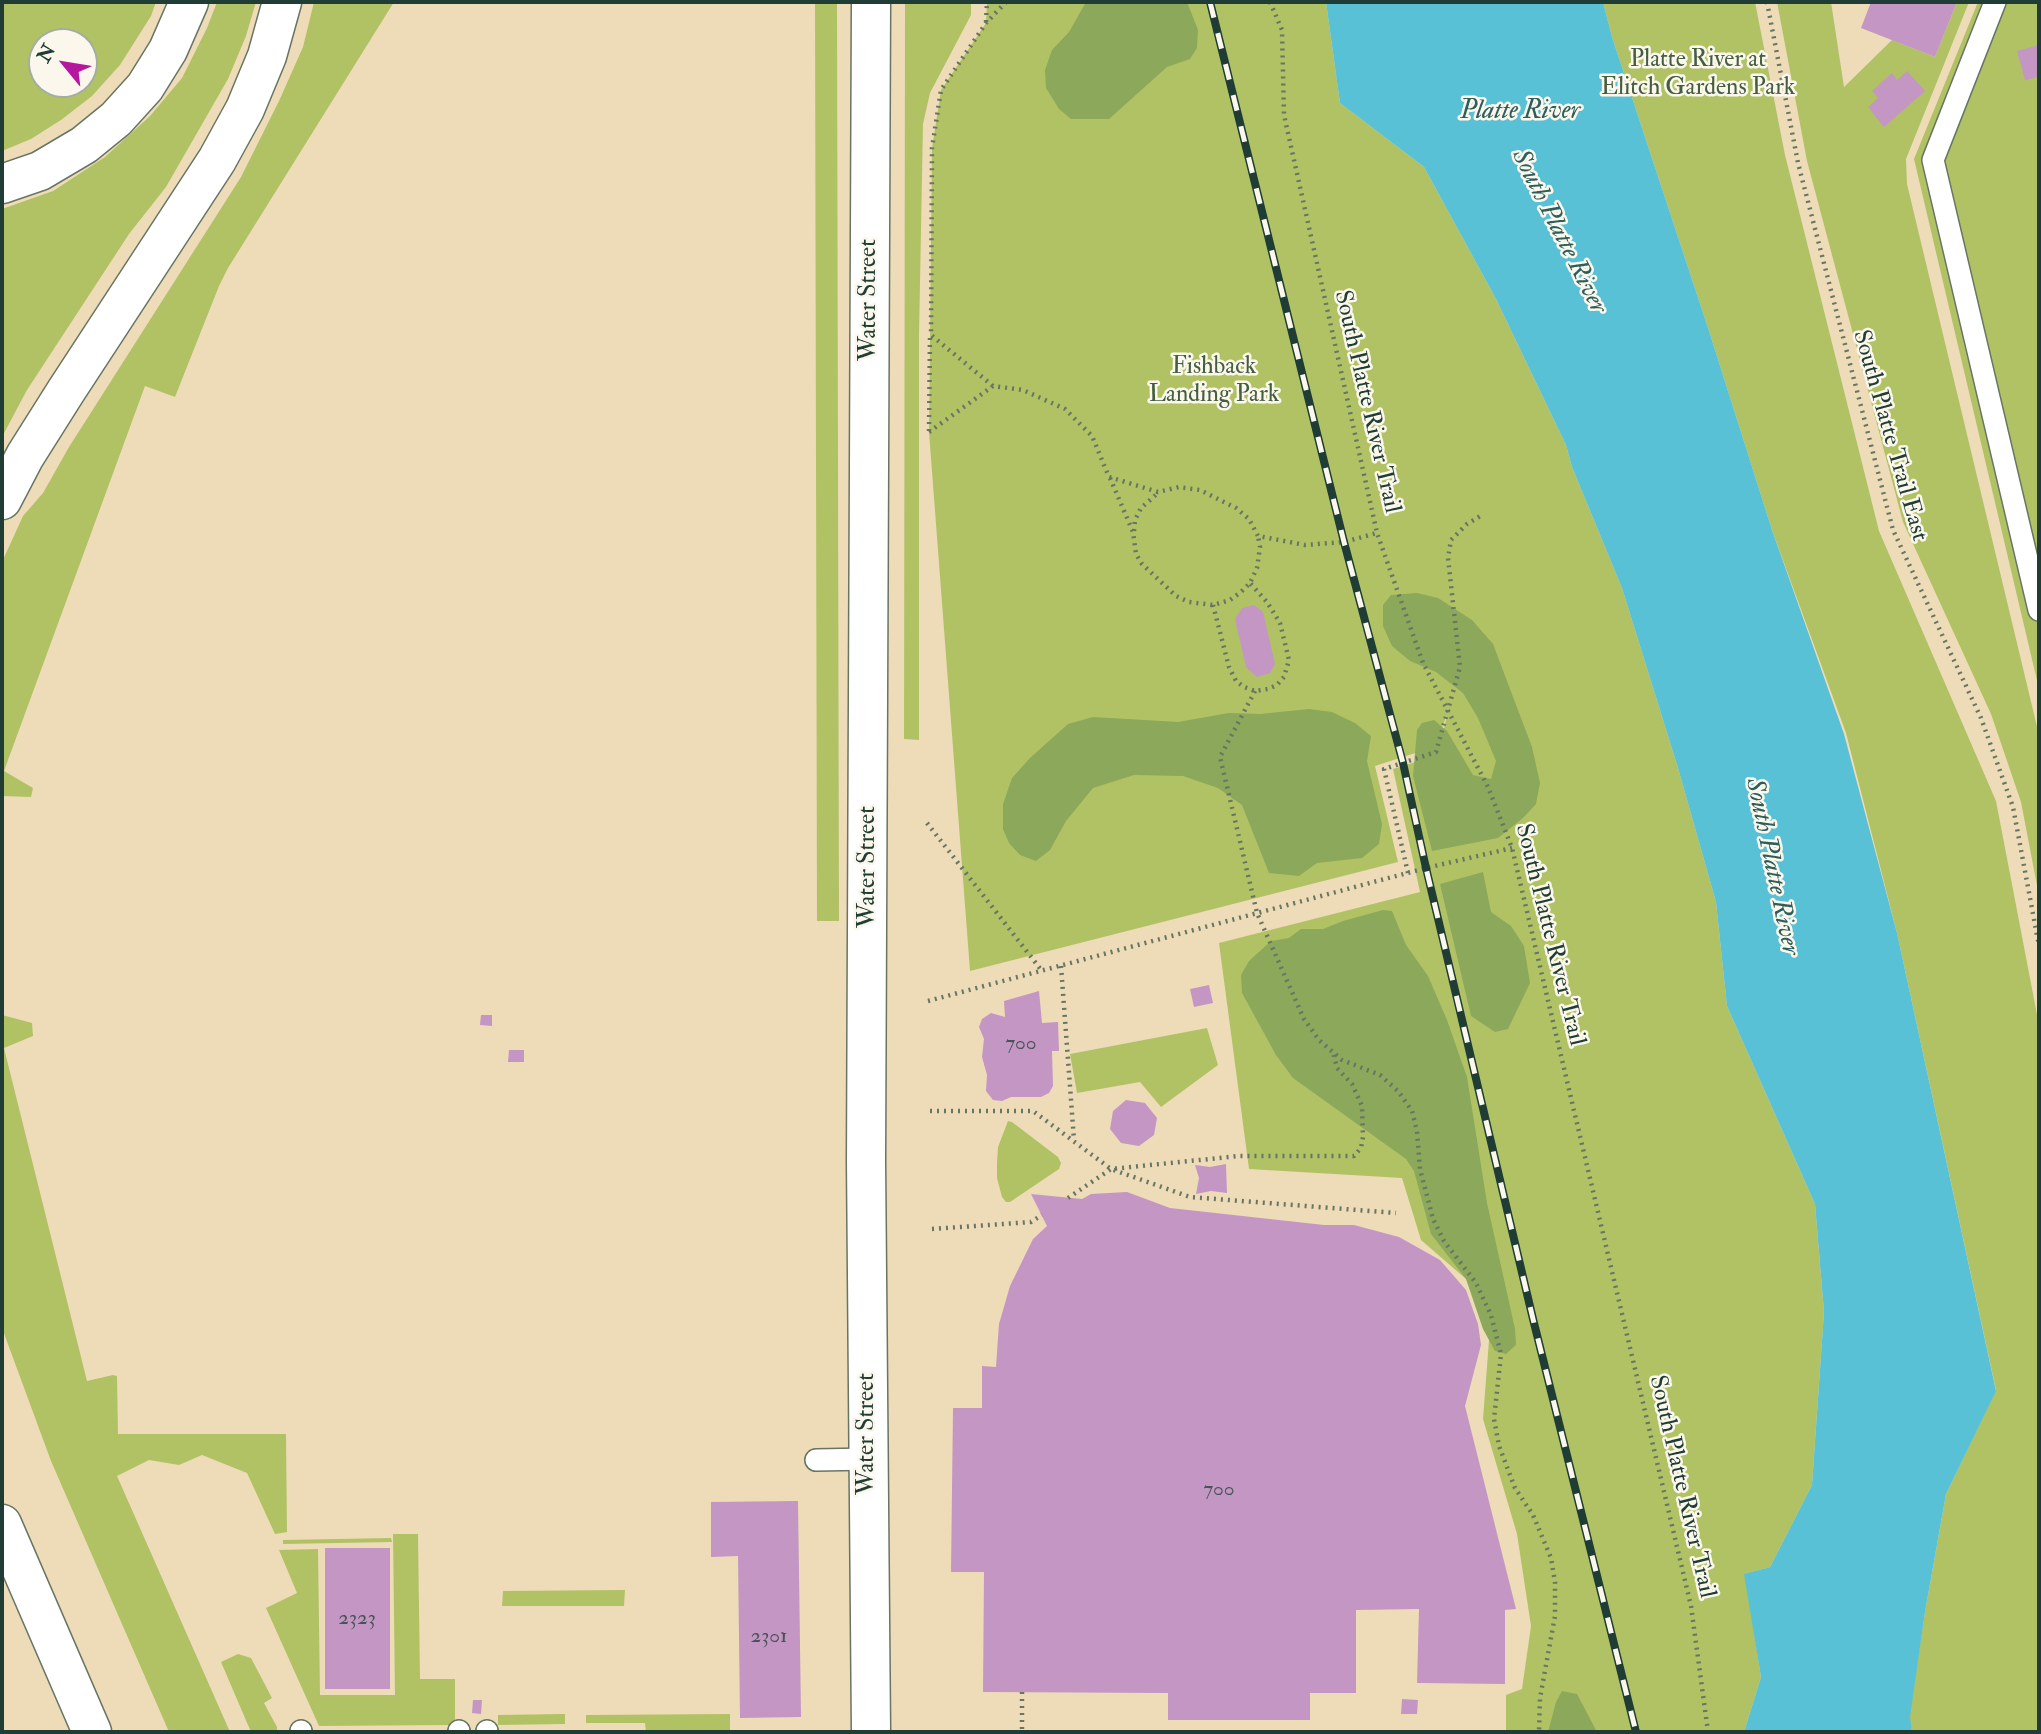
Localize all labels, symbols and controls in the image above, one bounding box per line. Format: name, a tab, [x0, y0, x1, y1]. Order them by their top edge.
north arrow	[28, 28, 98, 98]
text: N	[32, 40, 61, 67]
park label: Platte River at Elitch Gardens Park	[1601, 47, 1795, 103]
water label: Platte River	[1460, 96, 1580, 128]
water label: South Platte River	[1503, 145, 1613, 319]
street label: Water Street	[856, 239, 884, 361]
street label: South Platte River Trail	[1326, 288, 1406, 516]
street label: South Platte Trail East	[1845, 327, 1933, 545]
park label: Fishback Landing Park	[1149, 354, 1279, 410]
water label: South Platte River	[1737, 776, 1805, 958]
street label: Water Street	[855, 806, 883, 928]
street label: South Platte River Trail	[1508, 821, 1590, 1049]
house number: 700	[1005, 1031, 1037, 1057]
street label: Water Street	[854, 1373, 882, 1495]
street label: South Platte River Trail	[1641, 1373, 1721, 1601]
house number: 700	[1203, 1477, 1235, 1503]
house number: 2323	[338, 1606, 376, 1632]
house number: 2301	[751, 1624, 787, 1650]

